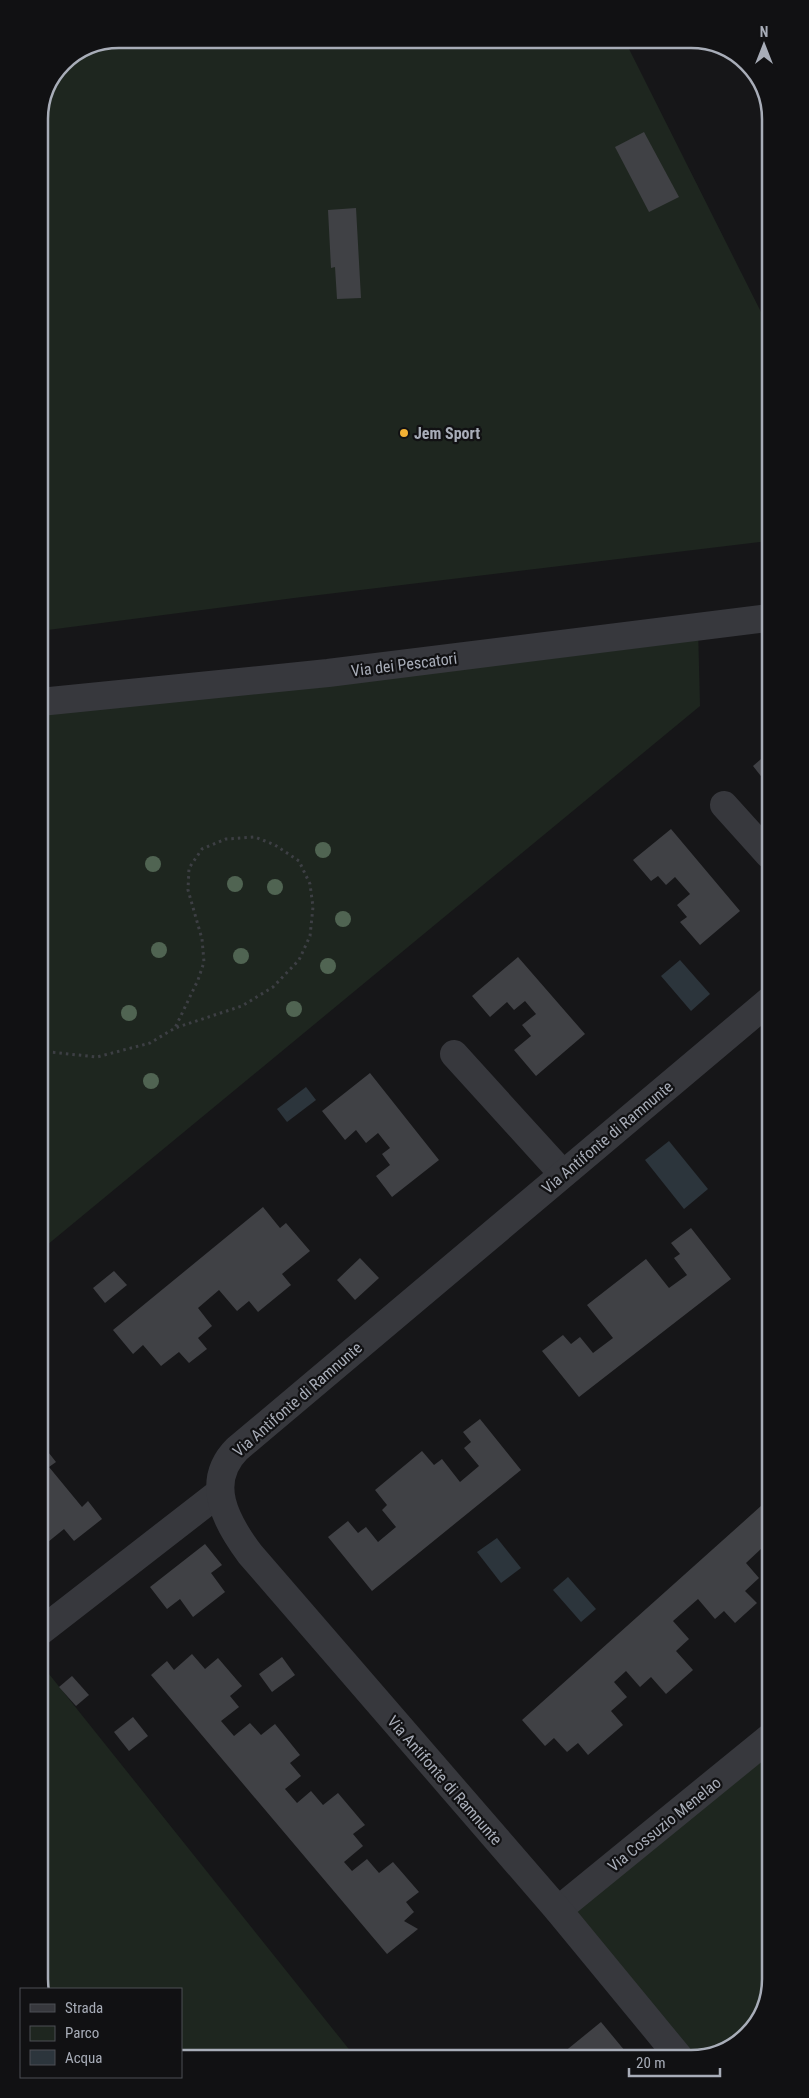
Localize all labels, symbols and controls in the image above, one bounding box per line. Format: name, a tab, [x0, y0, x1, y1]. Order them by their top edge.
north arrow	[739, 20, 789, 70]
text: N	[760, 24, 768, 40]
place label: Jem Sport	[414, 424, 480, 443]
marker: Jem Sport	[398, 427, 410, 439]
street label: Via dei Pescatori	[350, 649, 458, 680]
street label: Via Antifonte di Ramnunte	[538, 1077, 677, 1198]
street label: Via Antifonte di Ramnunte	[229, 1338, 366, 1461]
street label: Via Antifonte di Ramnunte	[383, 1712, 506, 1849]
street label: Via Cossuzio Menelao	[604, 1773, 725, 1876]
legend	[20, 1988, 182, 2078]
text: Strada	[65, 1999, 103, 2017]
text: Parco	[65, 2024, 99, 2042]
scale bar	[629, 2046, 720, 2078]
text: Acqua	[65, 2049, 103, 2067]
text: 20 m	[636, 2054, 666, 2072]

